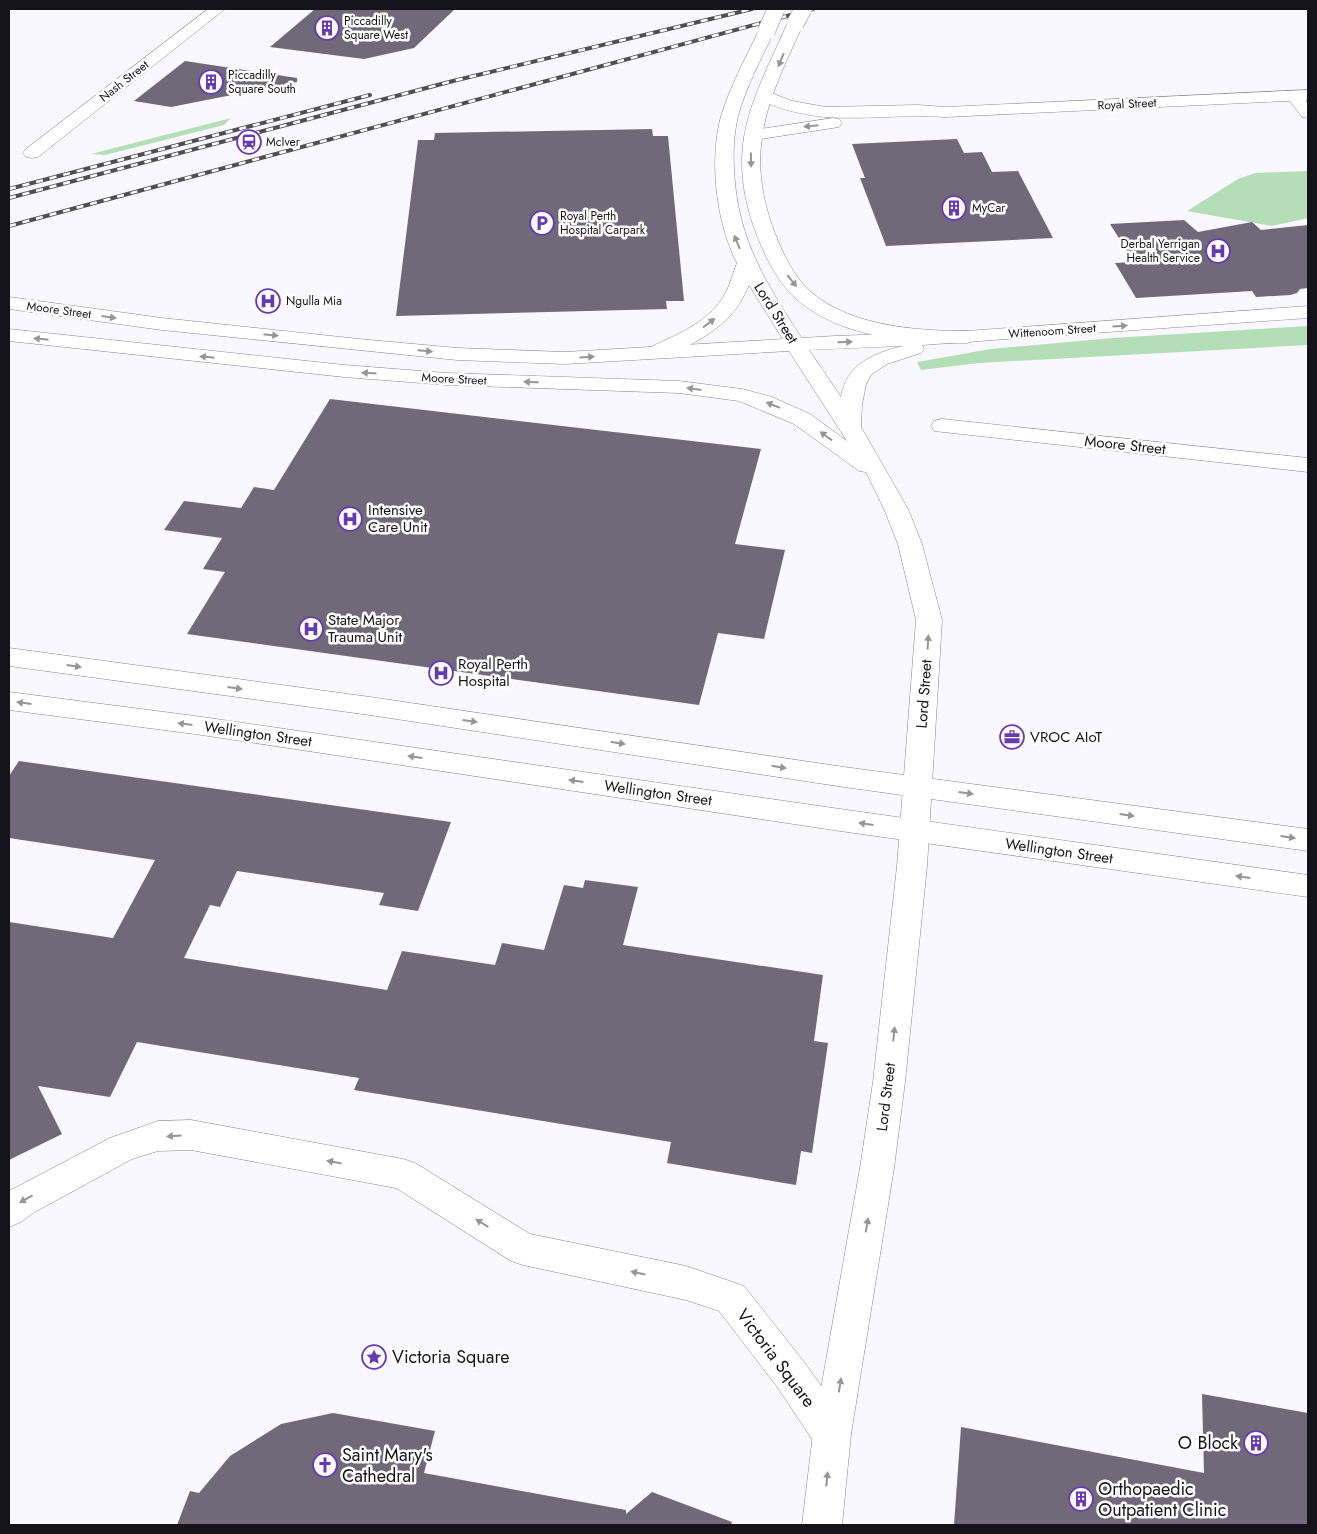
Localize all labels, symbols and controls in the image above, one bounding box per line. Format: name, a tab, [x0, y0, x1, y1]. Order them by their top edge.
place label: Piccadilly Square West	[344, 12, 408, 44]
building icon: Piccadilly Square West	[314, 15, 340, 41]
one-way arrow	[776, 53, 784, 67]
street label: Nash Street	[95, 56, 153, 106]
place label: Piccadilly Square South	[228, 66, 296, 98]
building icon: Piccadilly Square South	[198, 69, 224, 95]
street label: Royal Street	[1097, 93, 1157, 115]
one-way arrow	[802, 122, 818, 130]
station icon: McIver	[236, 129, 262, 155]
place label: McIver	[266, 133, 301, 151]
one-way arrow	[748, 152, 756, 168]
building icon: MyCar	[941, 195, 967, 221]
place label: MyCar	[972, 199, 1006, 217]
place label: Royal Perth Hospital Carpark	[560, 207, 646, 239]
parking icon: Royal Perth Hospital Carpark	[529, 210, 555, 236]
one-way arrow	[733, 234, 741, 249]
place label: Derbal Yerrigan Health Service	[1121, 235, 1200, 267]
hospital icon: Derbal Yerrigan Health Service	[1205, 238, 1231, 264]
one-way arrow	[786, 275, 797, 288]
street label: Lord Street	[748, 278, 804, 348]
hospital icon: Ngulla Mia	[255, 288, 281, 314]
place label: Ngulla Mia	[286, 292, 342, 310]
street label: Moore Street	[25, 297, 93, 323]
one-way arrow	[101, 313, 117, 321]
one-way arrow	[702, 318, 715, 329]
street label: Wittenoom Street	[1008, 319, 1097, 343]
one-way arrow	[1112, 321, 1128, 329]
one-way arrow	[263, 331, 279, 339]
one-way arrow	[33, 335, 49, 343]
one-way arrow	[837, 338, 853, 346]
one-way arrow	[417, 347, 433, 355]
one-way arrow	[199, 353, 215, 361]
one-way arrow	[580, 353, 596, 361]
street label: Moore Street	[421, 368, 487, 390]
one-way arrow	[361, 369, 377, 377]
one-way arrow	[523, 377, 539, 385]
one-way arrow	[685, 384, 701, 392]
one-way arrow	[766, 401, 780, 409]
street label: Moore Street	[1083, 430, 1167, 460]
one-way arrow	[819, 431, 833, 441]
place label: Intensive Care Unit	[368, 499, 428, 538]
hospital icon: Intensive Care Unit	[337, 506, 363, 532]
place label: State Major Trauma Unit	[328, 609, 403, 648]
hospital icon: State Major Trauma Unit	[298, 616, 324, 642]
one-way arrow	[924, 634, 932, 650]
place label: Royal Perth Hospital	[458, 653, 528, 692]
street label: Lord Street	[911, 658, 937, 729]
hospital icon: Royal Perth Hospital	[428, 660, 454, 686]
one-way arrow	[67, 662, 83, 670]
one-way arrow	[228, 684, 244, 692]
one-way arrow	[15, 698, 31, 706]
street label: Wellington Street	[203, 716, 314, 753]
one-way arrow	[463, 717, 479, 725]
one-way arrow	[176, 719, 192, 727]
office icon: VROC AIoT	[999, 724, 1025, 750]
place label: VROC AIoT	[1030, 726, 1102, 748]
one-way arrow	[611, 739, 627, 747]
one-way arrow	[406, 753, 422, 761]
one-way arrow	[771, 763, 787, 771]
street label: Wellington Street	[603, 775, 714, 812]
one-way arrow	[567, 777, 583, 785]
one-way arrow	[958, 789, 974, 797]
one-way arrow	[1119, 811, 1135, 819]
one-way arrow	[857, 820, 873, 828]
street label: Wellington Street	[1004, 833, 1115, 870]
one-way arrow	[1280, 833, 1296, 841]
one-way arrow	[1234, 872, 1250, 880]
one-way arrow	[890, 1026, 898, 1042]
street label: Lord Street	[871, 1061, 901, 1133]
one-way arrow	[166, 1132, 182, 1140]
one-way arrow	[326, 1157, 342, 1165]
one-way arrow	[19, 1195, 34, 1203]
one-way arrow	[863, 1217, 871, 1233]
one-way arrow	[475, 1219, 488, 1228]
one-way arrow	[630, 1269, 645, 1277]
street label: Victoria Square	[730, 1303, 822, 1413]
place icon: Victoria Square	[361, 1344, 387, 1370]
place label: Victoria Square	[392, 1344, 510, 1370]
one-way arrow	[836, 1377, 844, 1393]
place label: O Block	[1178, 1430, 1238, 1456]
building icon: O Block	[1243, 1430, 1269, 1456]
place label: Saint Mary's Cathedral	[342, 1442, 433, 1489]
church icon: Saint Mary's Cathedral	[312, 1452, 338, 1478]
one-way arrow	[823, 1471, 831, 1487]
place label: Orthopaedic Outpatient Clinic	[1098, 1476, 1226, 1523]
building icon: Orthopaedic Outpatient Clinic	[1068, 1486, 1094, 1512]

